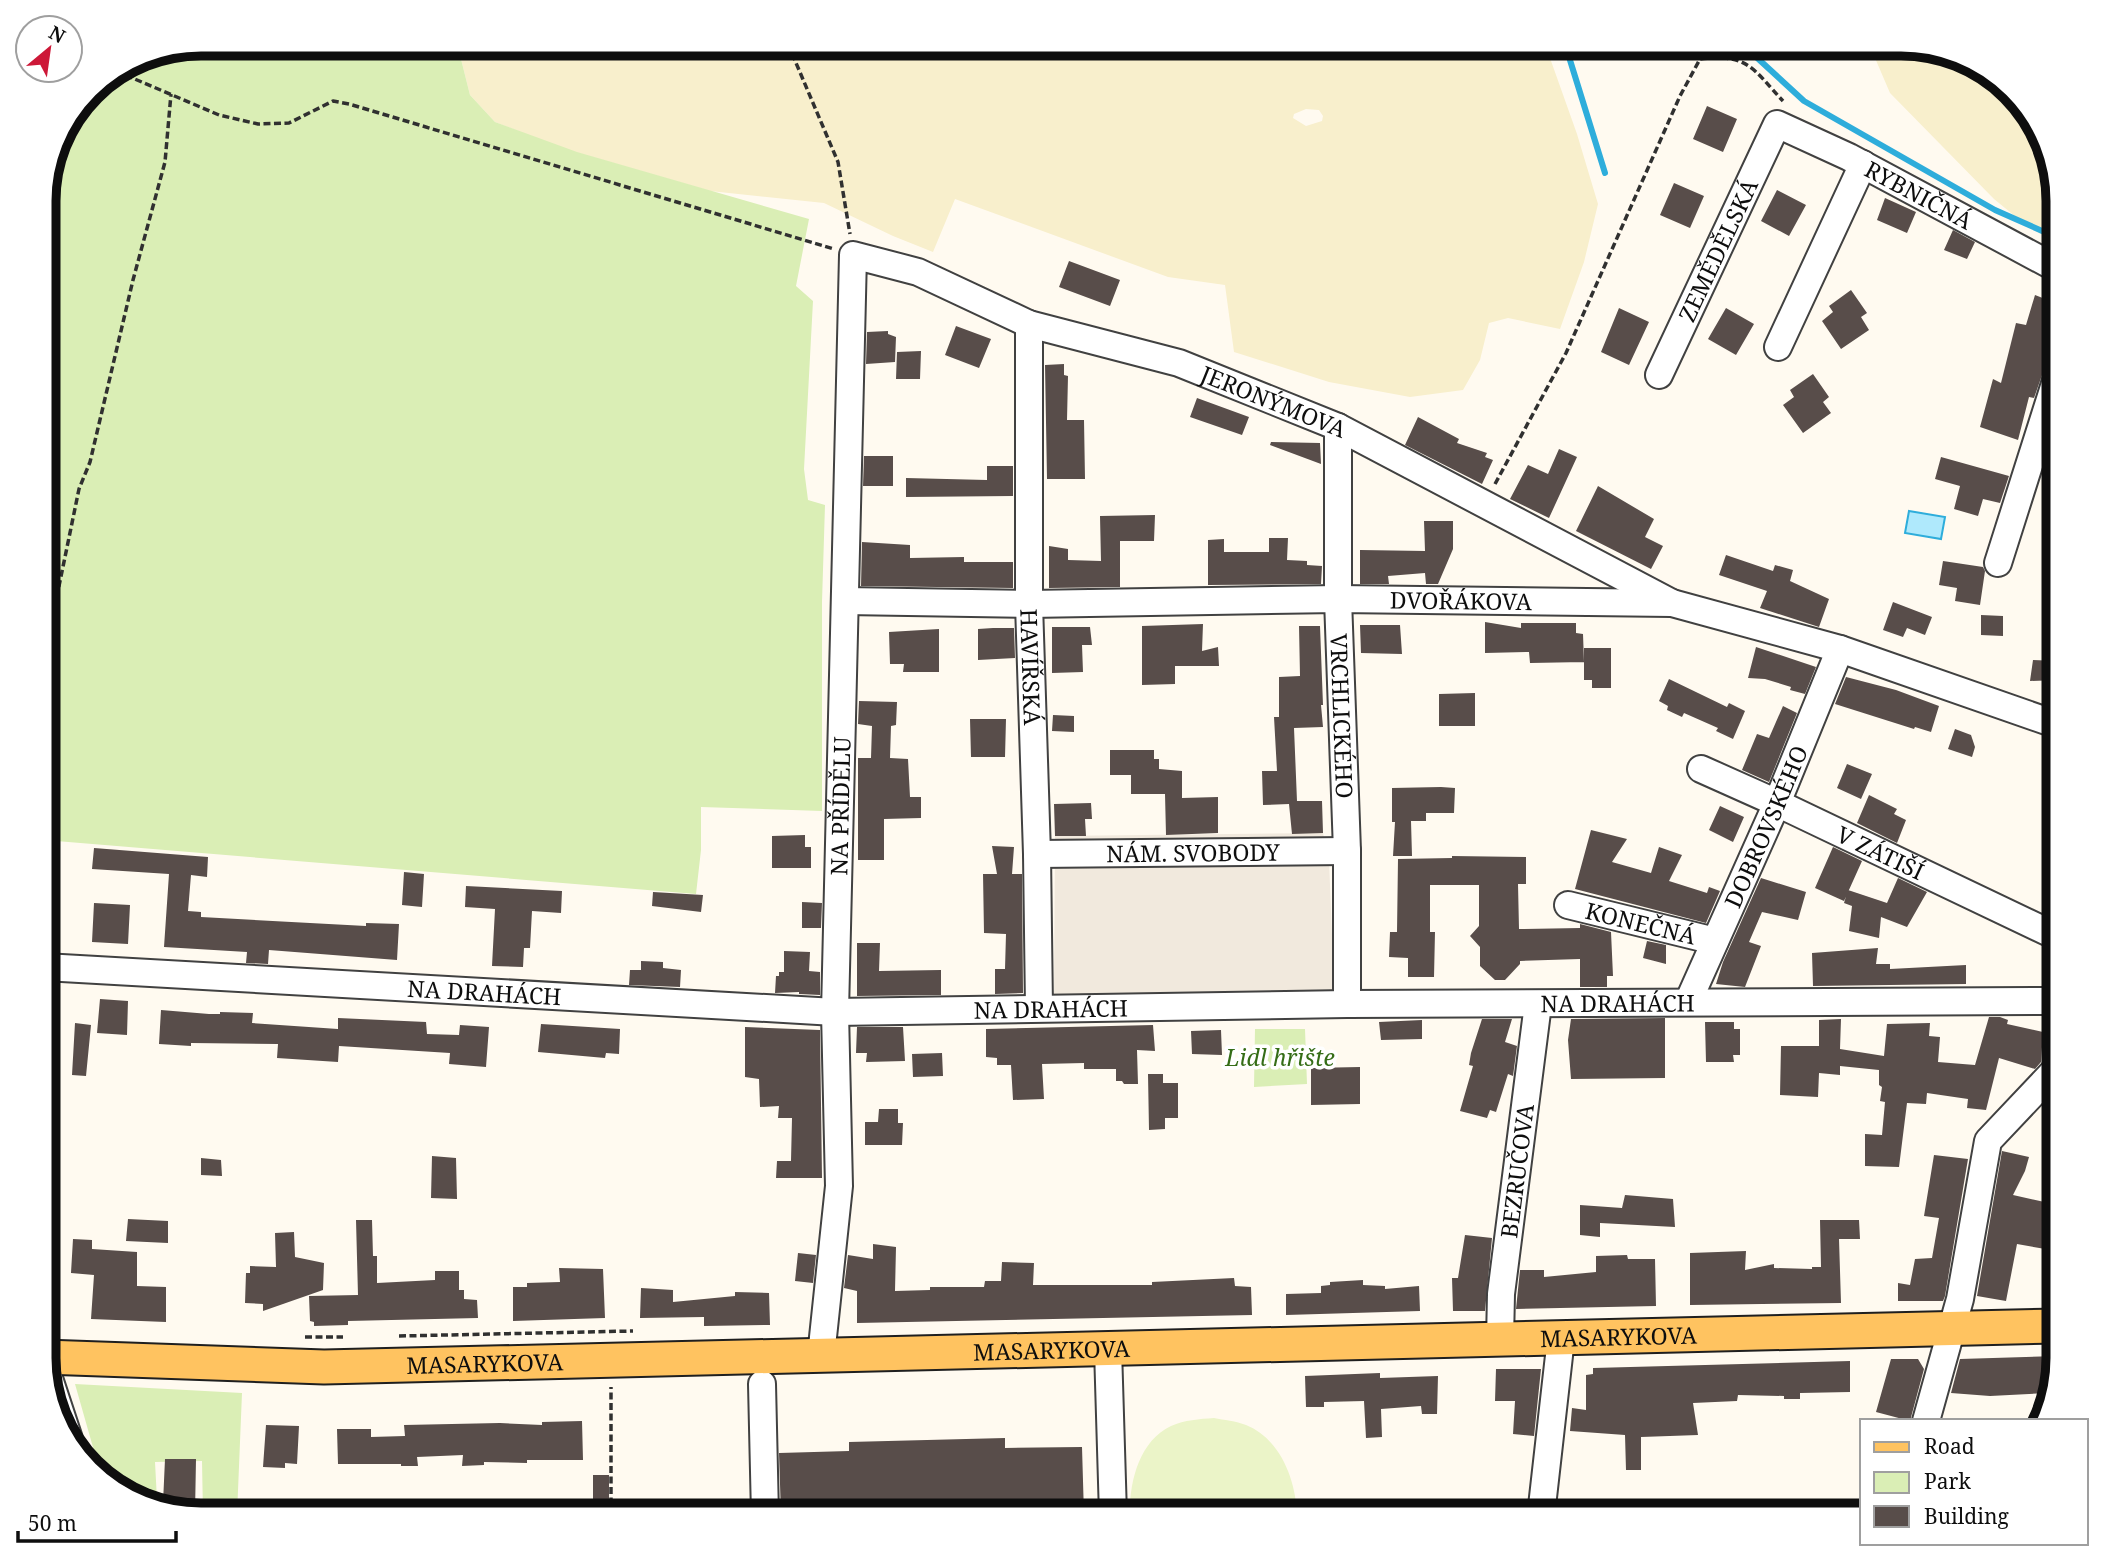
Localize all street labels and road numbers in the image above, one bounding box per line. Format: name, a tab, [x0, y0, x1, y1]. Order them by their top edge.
street label: RYBNIČNÁ	[1860, 153, 1979, 237]
street label: ZEMĚDĚLSKÁ	[1670, 173, 1765, 327]
street label: JERONÝMOVA	[1195, 357, 1352, 445]
street label: DVOŘÁKOVA	[1390, 584, 1533, 617]
street label: HAVÍŘSKÁ	[1013, 608, 1049, 727]
street label: VRCHLICKÉHO	[1323, 633, 1361, 799]
street label: NA PŘÍDĚLU	[822, 736, 858, 876]
street label: DOBROVSKÉHO	[1716, 741, 1815, 913]
street label: V ZÁTIŠÍ	[1831, 818, 1930, 887]
street label: NÁM. SVOBODY	[1106, 836, 1281, 869]
street label: KONEČNÁ	[1582, 894, 1700, 952]
street label: NA DRAHÁCH	[406, 972, 562, 1012]
street label: NA DRAHÁCH	[1540, 987, 1695, 1019]
street label: NA DRAHÁCH	[973, 991, 1128, 1026]
street label: BEZRUČOVA	[1492, 1101, 1541, 1240]
street label: MASARYKOVA	[1540, 1319, 1698, 1354]
street label: MASARYKOVA	[973, 1332, 1131, 1368]
street label: MASARYKOVA	[406, 1345, 564, 1381]

